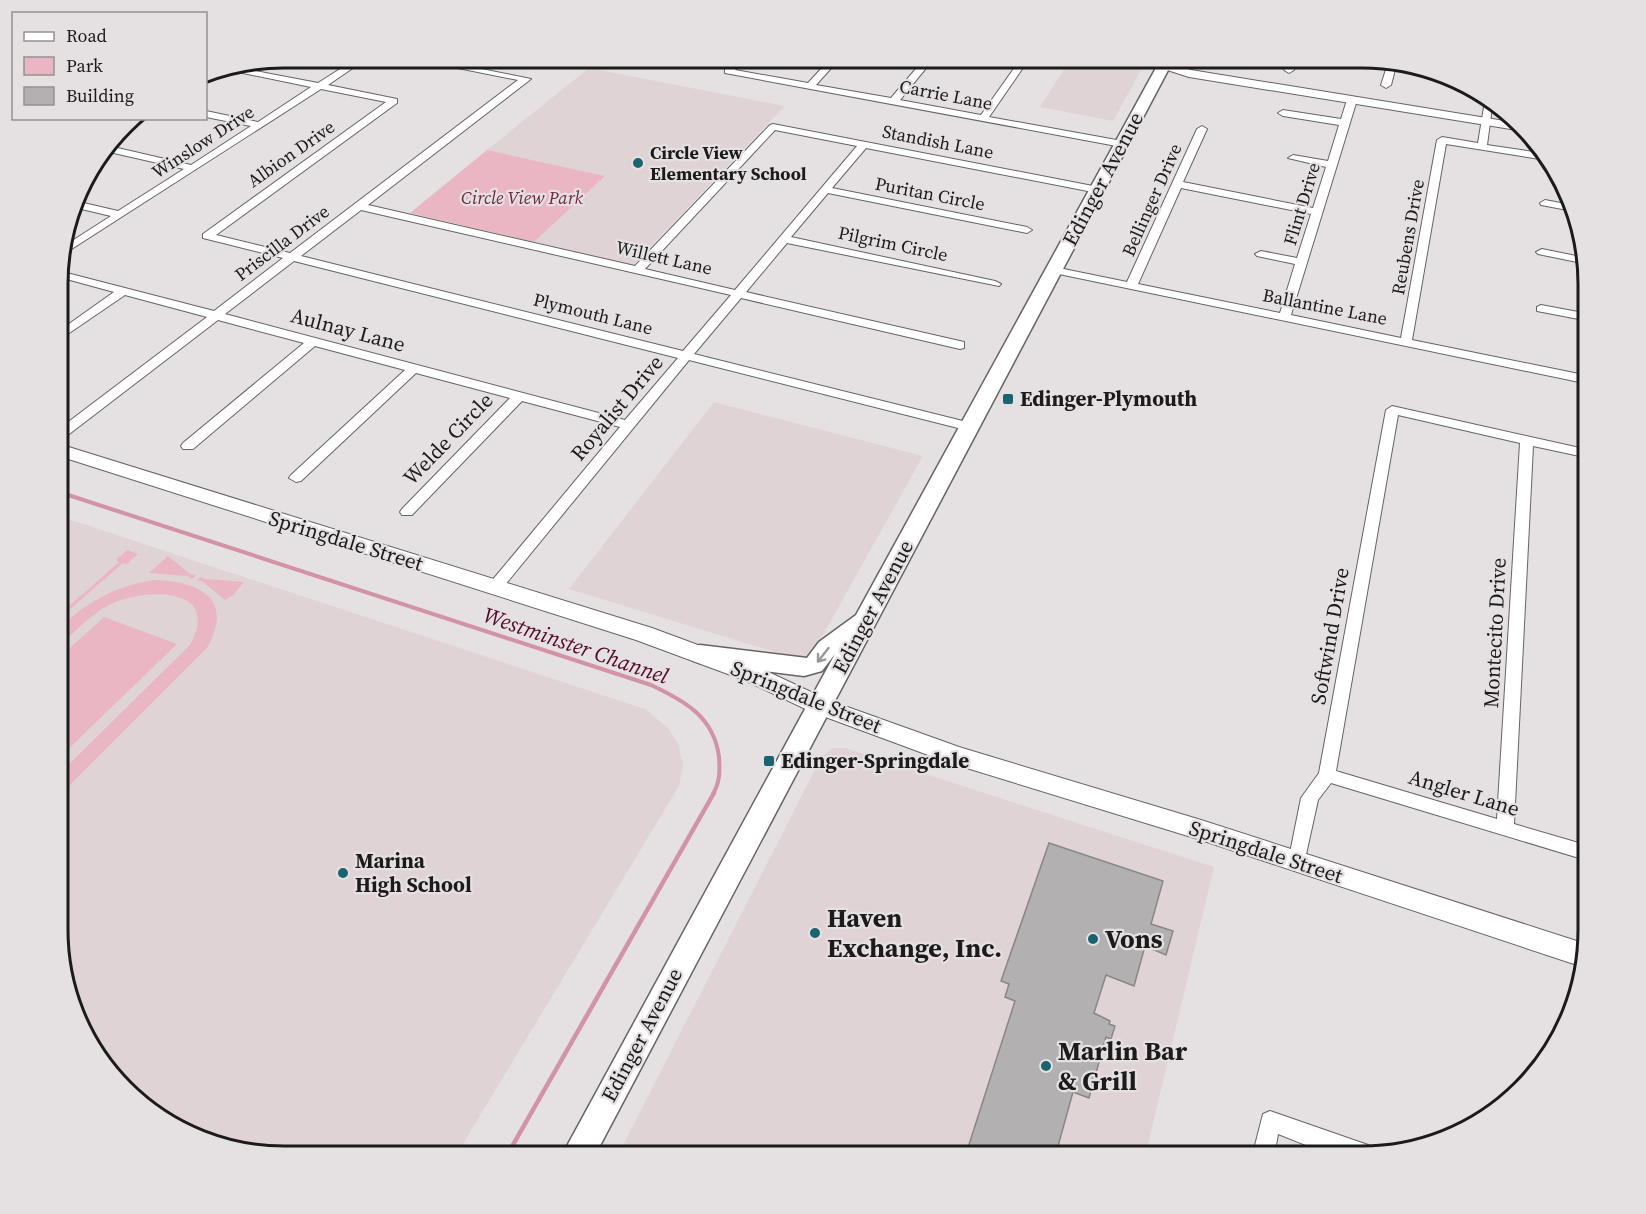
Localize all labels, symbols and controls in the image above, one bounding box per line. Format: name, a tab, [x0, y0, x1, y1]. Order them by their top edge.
legend	[12, 12, 207, 120]
text: Road	[66, 23, 107, 48]
text: Park	[66, 53, 103, 78]
street label: Carrie Lane	[897, 73, 995, 116]
text: Building	[66, 83, 134, 108]
street label: Winslow Drive	[147, 99, 259, 184]
street label: Edinger Avenue	[1055, 107, 1150, 251]
street label: Albion Drive	[242, 114, 339, 193]
street label: Standish Lane	[880, 118, 996, 165]
place label: Circle View Elementary School	[650, 140, 807, 186]
street label: Bellinger Drive	[1116, 140, 1188, 260]
marker: Circle View Elementary School	[631, 156, 645, 170]
street label: Flint Drive	[1277, 159, 1326, 248]
street label: Puritan Circle	[873, 171, 987, 216]
street label: Reubens Drive	[1385, 177, 1430, 297]
park label: Circle View Park	[461, 185, 583, 210]
street label: Priscilla Drive	[229, 199, 334, 286]
street label: Pilgrim Circle	[836, 220, 950, 267]
street label: Willett Lane	[613, 234, 715, 281]
street label: Ballantine Lane	[1261, 282, 1389, 331]
street label: Plymouth Lane	[531, 287, 655, 340]
street label: Aulnay Lane	[288, 300, 409, 359]
street label: Royalist Drive	[564, 349, 669, 467]
place label: Edinger-Plymouth	[1020, 384, 1197, 413]
street label: Welde Circle	[396, 386, 499, 491]
marker: Edinger-Plymouth	[1001, 392, 1015, 406]
street label: Springdale Street	[265, 503, 427, 578]
street label: Edinger Avenue	[825, 535, 920, 679]
street label: Montecito Drive	[1476, 557, 1513, 709]
street label: Softwind Drive	[1303, 565, 1356, 707]
water label: Westminster Channel	[479, 599, 673, 691]
one-way arrow	[816, 646, 829, 662]
street label: Springdale Street	[727, 653, 886, 740]
place label: Edinger-Springdale	[781, 746, 969, 775]
marker: Edinger-Springdale	[762, 754, 776, 768]
street label: Angler Lane	[1405, 762, 1523, 823]
street label: Springdale Street	[1186, 813, 1347, 890]
place label: Marina High School	[355, 846, 472, 899]
marker: Marina High School	[336, 866, 350, 880]
place label: Haven Exchange, Inc.	[827, 900, 1002, 966]
place label: Vons	[1105, 921, 1163, 957]
marker: Haven Exchange, Inc.	[808, 926, 822, 940]
marker: Vons	[1086, 932, 1100, 946]
street label: Edinger Avenue	[594, 963, 689, 1107]
place label: Marlin Bar & Grill	[1058, 1033, 1188, 1099]
marker: Marlin Bar & Grill	[1039, 1059, 1053, 1073]

